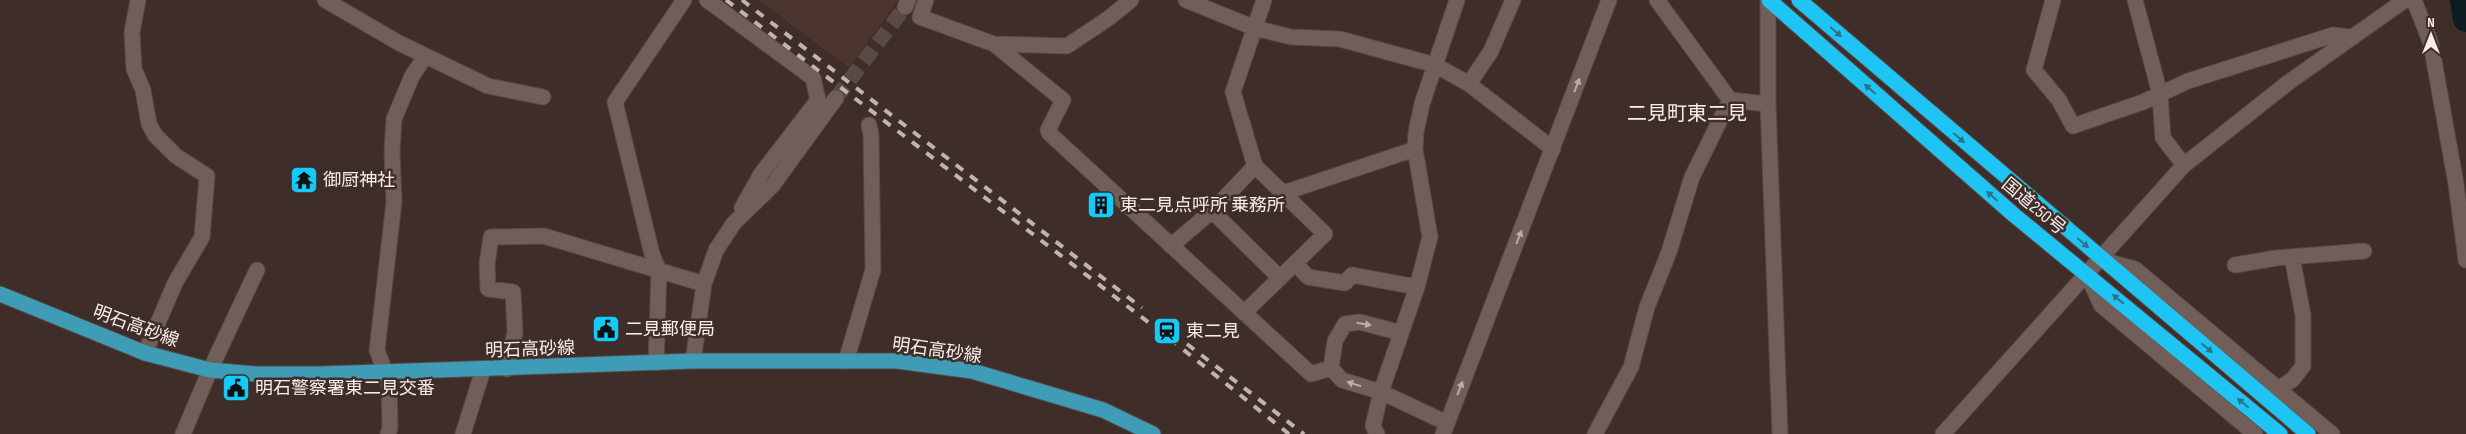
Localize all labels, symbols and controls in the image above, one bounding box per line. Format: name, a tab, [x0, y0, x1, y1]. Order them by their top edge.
north arrow	[2406, 10, 2456, 60]
text: N	[2427, 14, 2435, 31]
one-way arrow	[1830, 26, 1842, 37]
one-way arrow	[1573, 77, 1581, 92]
one-way arrow	[1864, 83, 1877, 94]
district label: 二見町東二見	[1627, 102, 1747, 126]
one-way arrow	[1953, 132, 1965, 143]
temple icon: 御厨神社	[289, 165, 319, 195]
place label: 御厨神社	[323, 170, 395, 191]
street label: 国道250号	[1998, 174, 2070, 239]
building icon: 東二見点呼所 乗務所	[1086, 190, 1116, 220]
one-way arrow	[1986, 191, 1998, 202]
place label: 東二見点呼所 乗務所	[1120, 195, 1285, 216]
one-way arrow	[1515, 229, 1523, 244]
one-way arrow	[2076, 238, 2089, 249]
one-way arrow	[2111, 293, 2124, 304]
street label: 明石高砂線	[90, 301, 182, 352]
public building icon: 二見郵便局	[591, 314, 621, 344]
station icon: 東二見	[1152, 316, 1182, 346]
place label: 二見郵便局	[625, 319, 715, 340]
place label: 東二見	[1186, 321, 1240, 342]
one-way arrow	[1356, 321, 1372, 329]
street label: 明石高砂線	[891, 334, 983, 367]
street label: 明石高砂線	[485, 337, 575, 362]
one-way arrow	[2200, 343, 2213, 354]
public building icon: 明石警察署東二見交番	[221, 373, 251, 403]
place label: 明石警察署東二見交番	[255, 378, 435, 399]
one-way arrow	[1346, 379, 1361, 387]
one-way arrow	[1457, 381, 1464, 396]
one-way arrow	[2236, 397, 2249, 408]

